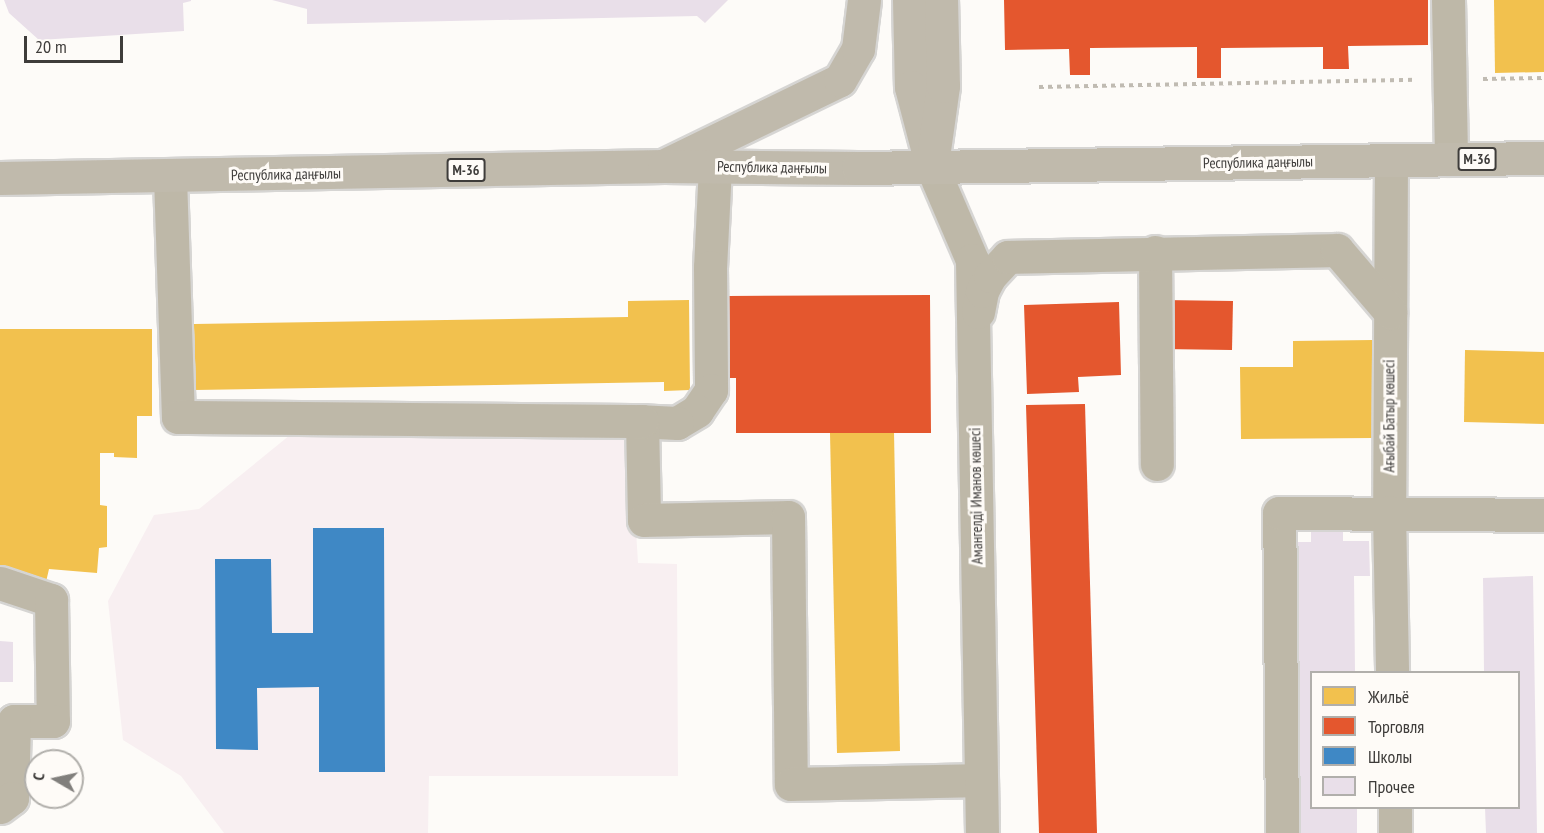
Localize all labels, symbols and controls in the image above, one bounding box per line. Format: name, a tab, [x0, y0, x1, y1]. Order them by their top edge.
scale bar	[27, 24, 126, 62]
text: 20 m	[35, 35, 67, 58]
road number: M-36	[1458, 148, 1496, 170]
street label: Республика даңғылы	[1203, 152, 1313, 172]
street label: Республика даңғылы	[717, 157, 827, 177]
road number: M-36	[446, 159, 486, 181]
street label: Республика даңғылы	[231, 164, 341, 184]
street label: Ағыбай Батыр көшесі	[1380, 360, 1398, 472]
street label: Амангелді Иманов көшесі	[966, 427, 986, 565]
legend	[1310, 671, 1520, 809]
text: Жильё	[1368, 685, 1409, 708]
text: Торговля	[1368, 715, 1424, 738]
text: Школы	[1368, 745, 1412, 768]
north arrow	[24, 749, 84, 809]
text: С	[28, 771, 49, 782]
text: Прочее	[1368, 775, 1415, 798]

